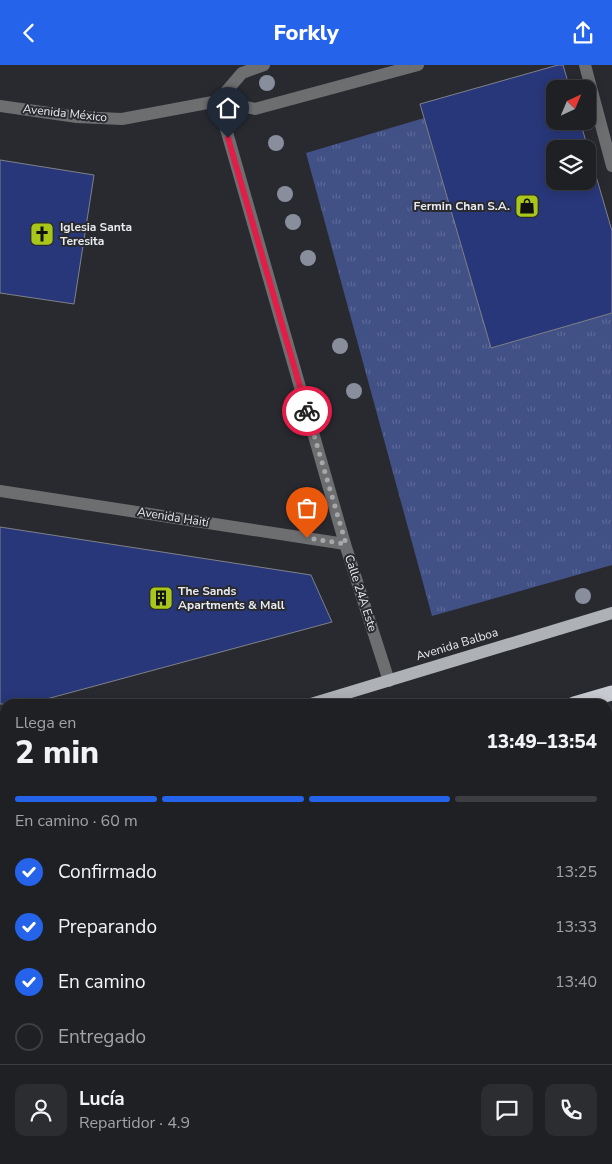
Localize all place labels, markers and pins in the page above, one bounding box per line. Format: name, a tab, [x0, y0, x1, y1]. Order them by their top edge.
pin	[207, 87, 249, 138]
shop icon: Fermin Chan S.A.	[514, 193, 540, 219]
place label: Fermin Chan S.A.	[414, 198, 510, 214]
place label: Iglesia Santa Teresita	[60, 219, 132, 249]
church icon: Iglesia Santa Teresita	[29, 221, 55, 247]
pin	[286, 487, 328, 538]
place label: The Sands Apartments & Mall	[178, 583, 285, 613]
building icon: The Sands Apartments & Mall	[148, 585, 174, 611]

